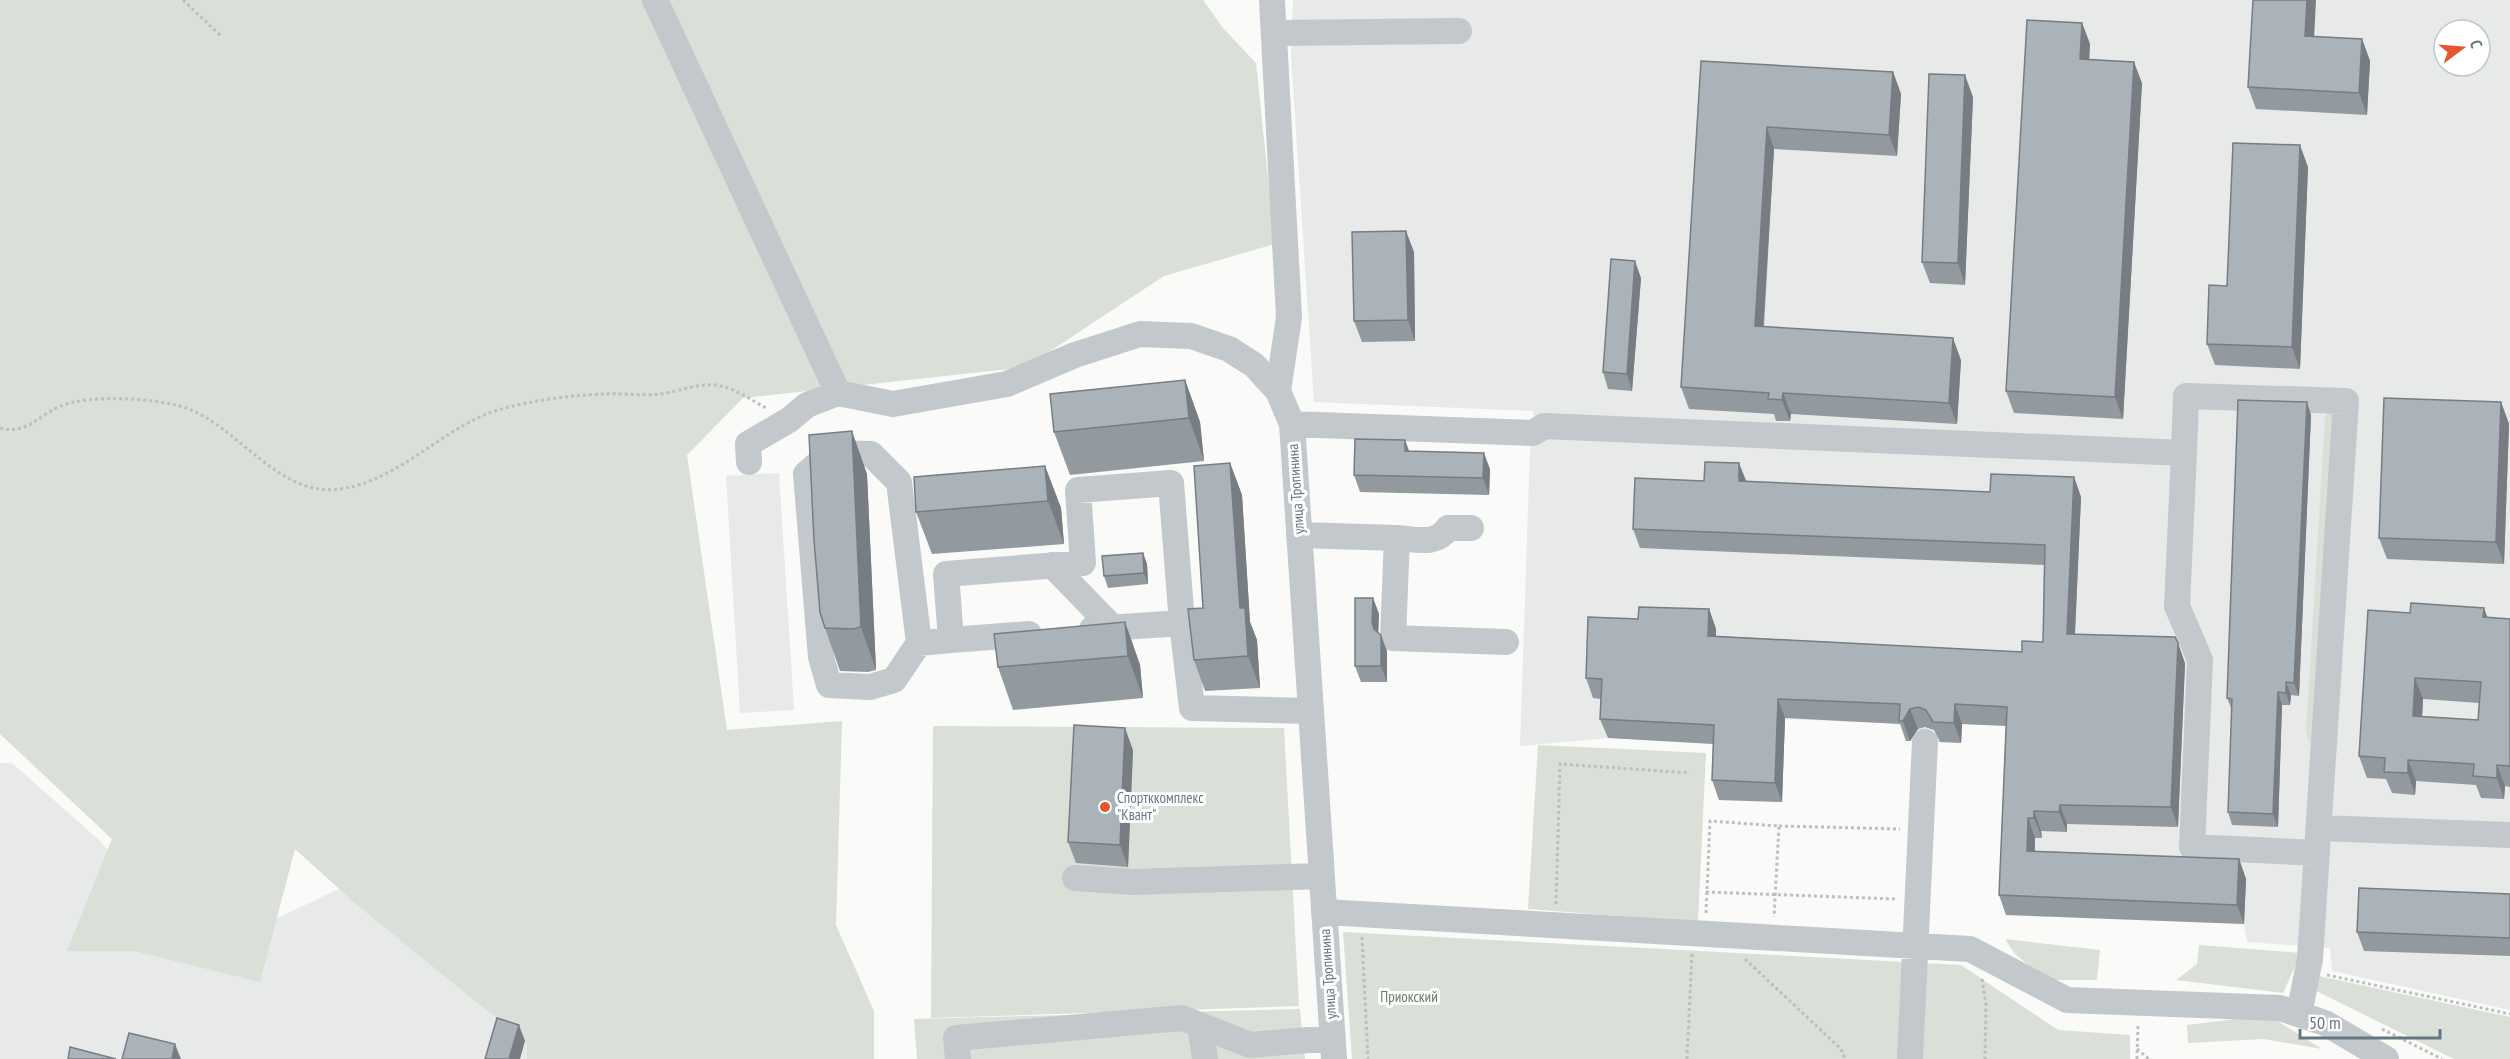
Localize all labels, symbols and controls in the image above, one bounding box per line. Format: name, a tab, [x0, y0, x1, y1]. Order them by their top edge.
north arrow	[2432, 18, 2492, 78]
text: С	[2466, 38, 2487, 51]
street label: улица Тропинина	[1283, 443, 1308, 535]
place label: Спортккомплекс "Квант"	[1117, 788, 1204, 824]
marker: Спортккомплекс "Квант"	[1098, 800, 1112, 814]
street label: улица Тропинина	[1315, 928, 1340, 1020]
park label: Приокский	[1380, 987, 1438, 1006]
scale bar	[2300, 1002, 2440, 1040]
text: 50 m	[2309, 1011, 2341, 1034]

